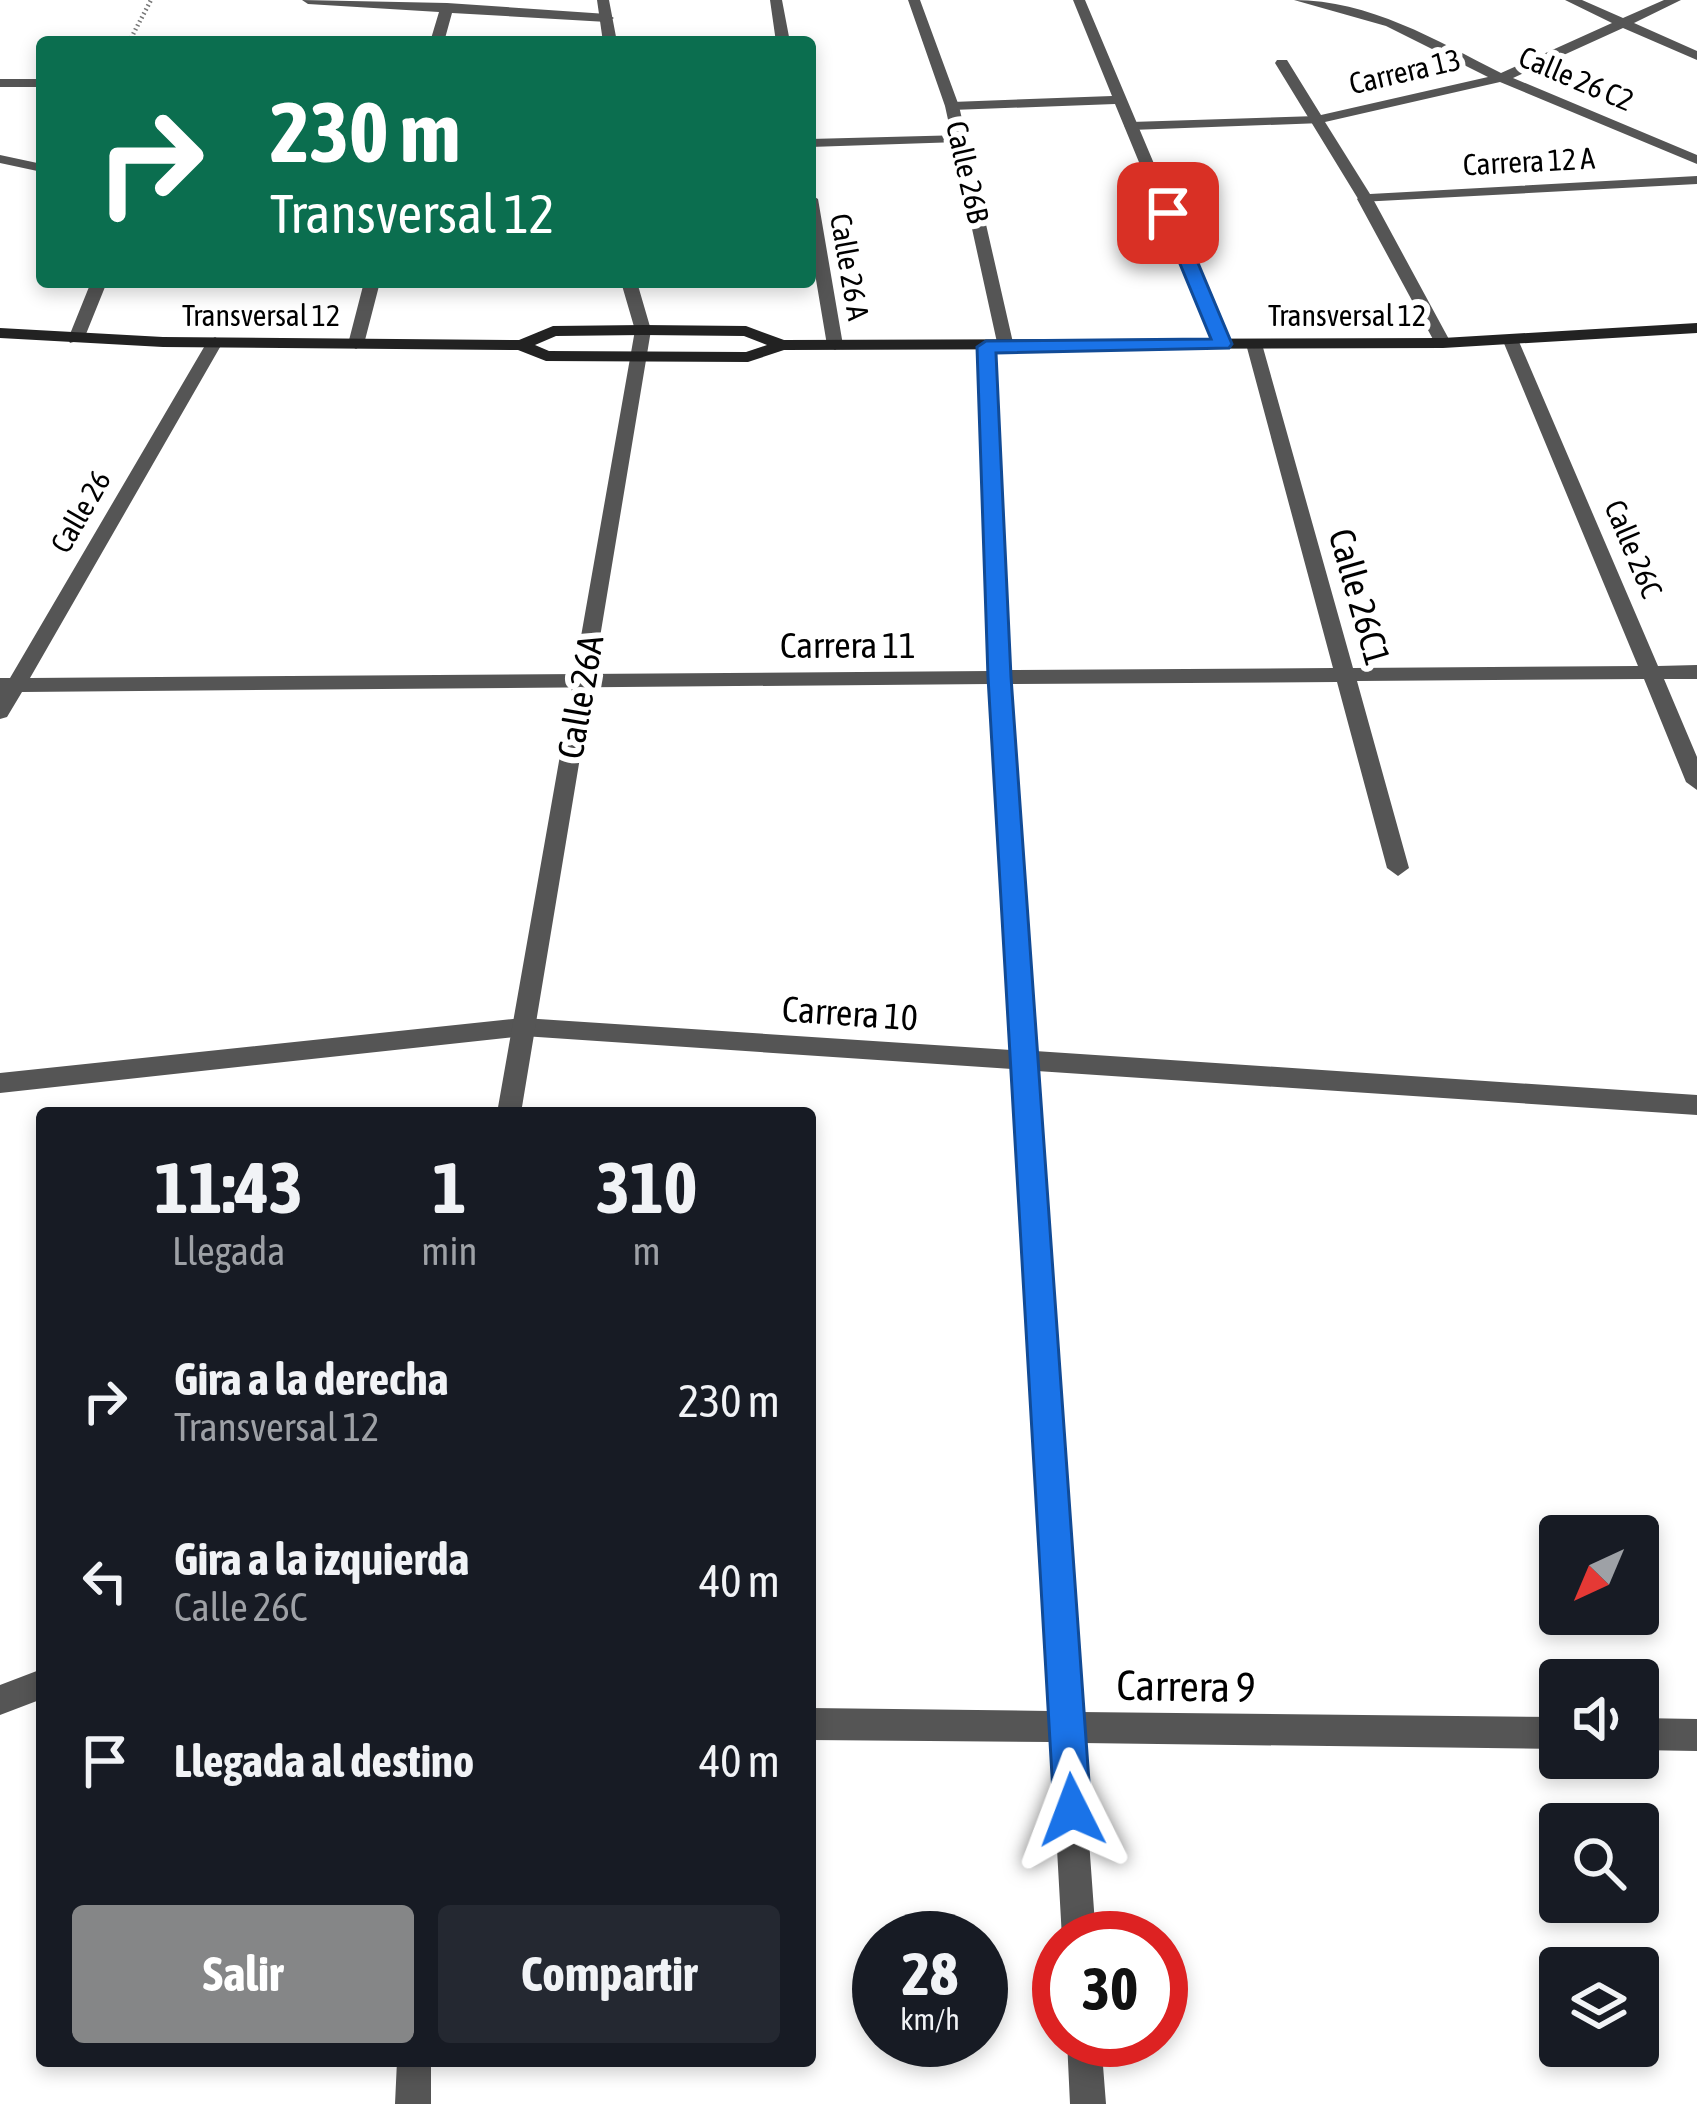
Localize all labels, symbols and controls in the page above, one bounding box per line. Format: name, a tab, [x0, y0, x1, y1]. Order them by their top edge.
street label: Calle 26 C2	[1514, 39, 1639, 117]
street label: Carrera 13	[1346, 42, 1464, 100]
icon: right	[72, 84, 228, 240]
text: 230 m	[270, 84, 460, 180]
street label: Calle 26B	[940, 118, 996, 226]
street label: Carrera 12 A	[1462, 141, 1596, 181]
pin	[1117, 162, 1219, 264]
icon: arrive	[1135, 180, 1201, 246]
text: Transversal 12	[270, 183, 554, 244]
street label: Calle 26 A	[824, 211, 876, 323]
street label: Transversal 12	[182, 298, 340, 332]
street label: Transversal 12	[1268, 298, 1426, 332]
street label: Calle 26	[43, 464, 117, 559]
street label: Calle 26C	[1598, 495, 1670, 602]
street label: Calle 26C1	[1321, 524, 1399, 670]
street label: Carrera 11	[780, 624, 916, 666]
street label: Calle 26A	[549, 632, 612, 762]
street label: Carrera 10	[781, 987, 919, 1039]
text: 11:43	[155, 1146, 303, 1228]
text: 1	[432, 1146, 466, 1228]
text: 310	[596, 1146, 697, 1228]
text: Llegada	[172, 1229, 285, 1273]
text: min	[421, 1229, 477, 1273]
text: m	[633, 1229, 661, 1273]
text: Gira a la derecha	[174, 1353, 448, 1405]
icon: right	[72, 1368, 138, 1434]
text: 230 m	[678, 1375, 780, 1427]
text: Transversal 12	[174, 1405, 379, 1449]
north arrow	[1539, 1515, 1659, 1635]
map controls	[1539, 1515, 1659, 2067]
text: Gira a la izquierda	[174, 1533, 469, 1585]
icon: left	[72, 1548, 138, 1614]
text: 40 m	[699, 1555, 780, 1607]
text: Calle 26C	[174, 1585, 307, 1629]
button: sound	[1539, 1659, 1659, 1779]
street label: Carrera 9	[1116, 1661, 1256, 1711]
icon: arrive	[72, 1728, 138, 1794]
text: Llegada al destino	[174, 1735, 474, 1787]
text: 40 m	[699, 1735, 780, 1787]
position arrow	[1009, 1747, 1135, 1873]
button: search	[1539, 1803, 1659, 1923]
button: Salir	[72, 1905, 414, 2043]
button: Compartir	[438, 1905, 780, 2043]
speed limit sign: 30	[1032, 1911, 1188, 2067]
text: 28	[902, 1939, 958, 2008]
button: layers	[1539, 1947, 1659, 2067]
text: km/h	[900, 2002, 960, 2036]

